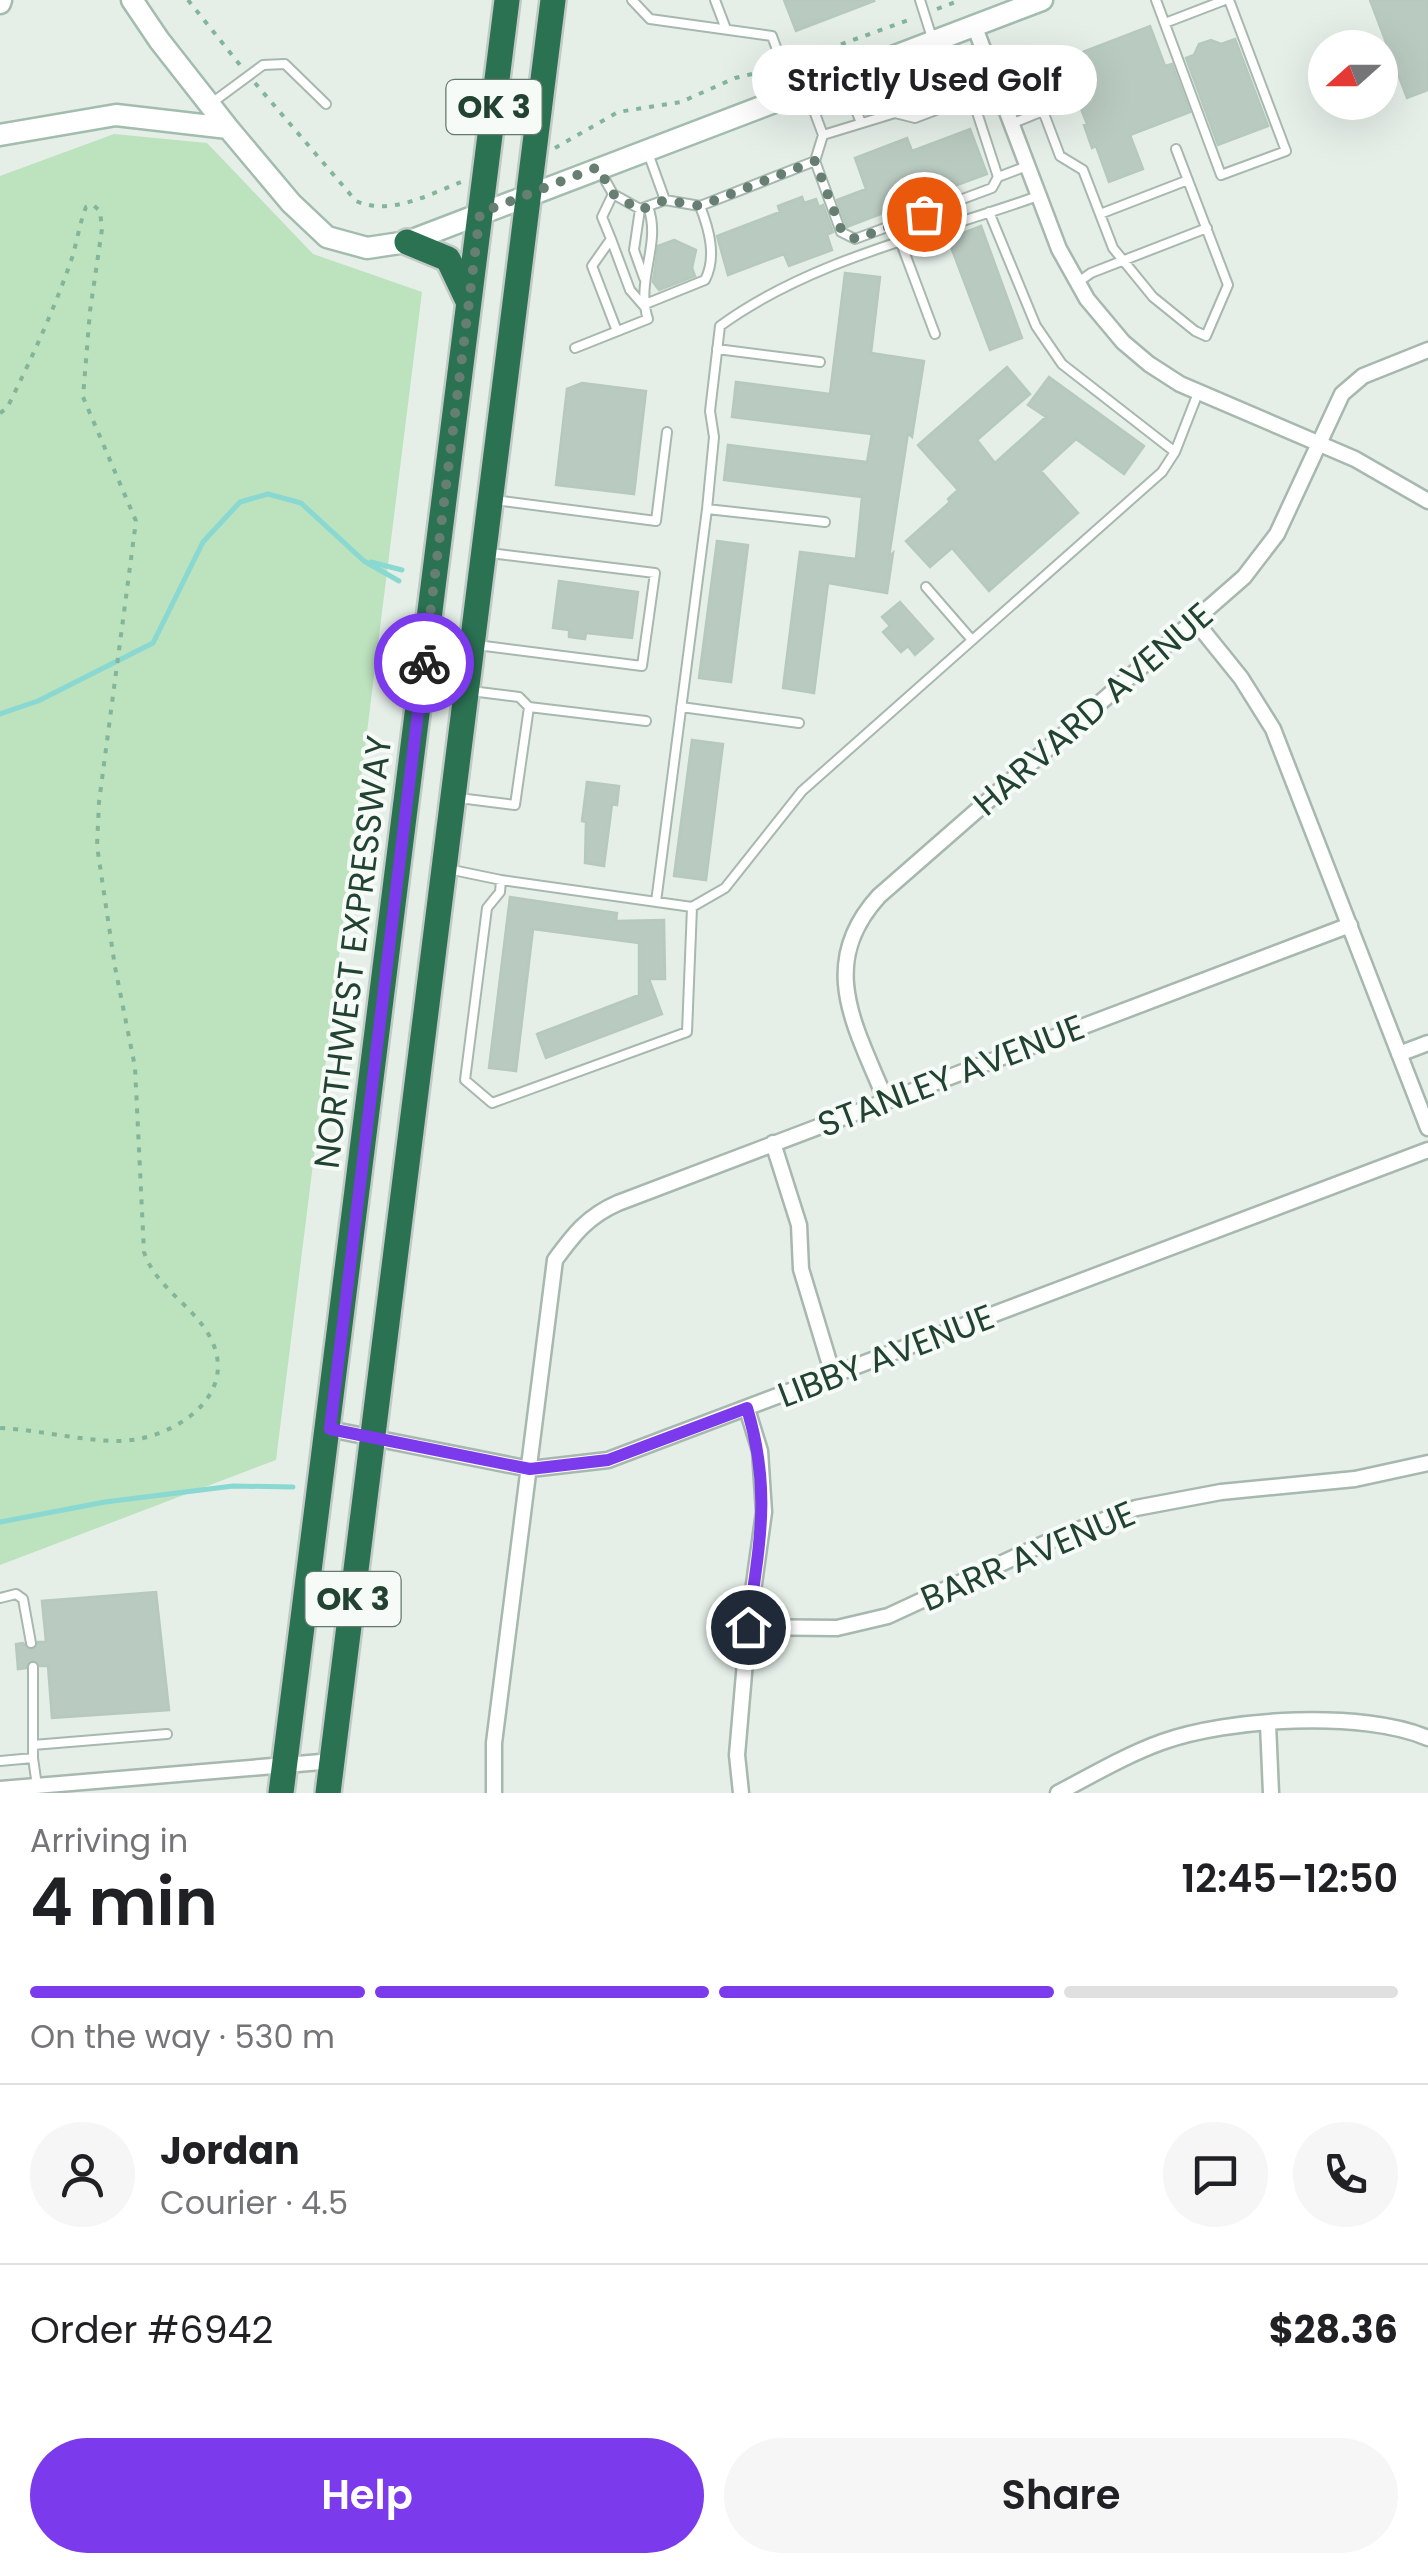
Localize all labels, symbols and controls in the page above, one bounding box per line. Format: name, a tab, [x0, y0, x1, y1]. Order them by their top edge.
north arrow	[1308, 30, 1398, 120]
map controls	[1308, 30, 1398, 120]
callout: Strictly Used Golf	[752, 44, 1096, 114]
text: Strictly Used Golf	[787, 57, 1062, 102]
road number: OK 3	[446, 80, 542, 134]
pin	[882, 172, 967, 257]
icon: bag	[897, 187, 952, 242]
street label: HARVARD AVENUE	[962, 591, 1223, 827]
courier	[374, 613, 474, 713]
icon: bike	[397, 636, 452, 691]
street label: NORTHWEST EXPRESSWAY	[302, 733, 403, 1171]
street label: STANLEY AVENUE	[810, 1002, 1091, 1149]
street label: LIBBY AVENUE	[771, 1292, 1001, 1419]
street label: BARR AVENUE	[913, 1488, 1142, 1623]
road number: OK 3	[306, 1572, 400, 1626]
pin	[706, 1585, 791, 1670]
icon: home	[721, 1600, 776, 1655]
text: Arriving in	[30, 1818, 188, 1863]
text: 12:45–12:50	[1182, 1852, 1398, 1905]
text: 4 min	[30, 1857, 218, 1948]
text: On the way · 530 m	[30, 2014, 335, 2059]
button: person	[30, 2122, 135, 2227]
button: chat	[1163, 2122, 1268, 2227]
button: phone	[1293, 2122, 1398, 2227]
text: Jordan	[160, 2124, 300, 2177]
text: Courier · 4.5	[160, 2180, 348, 2225]
text: Order #6942	[30, 2303, 273, 2356]
text: $28.36	[1269, 2303, 1398, 2356]
button: Help	[30, 2438, 704, 2553]
button: Share	[724, 2438, 1398, 2553]

